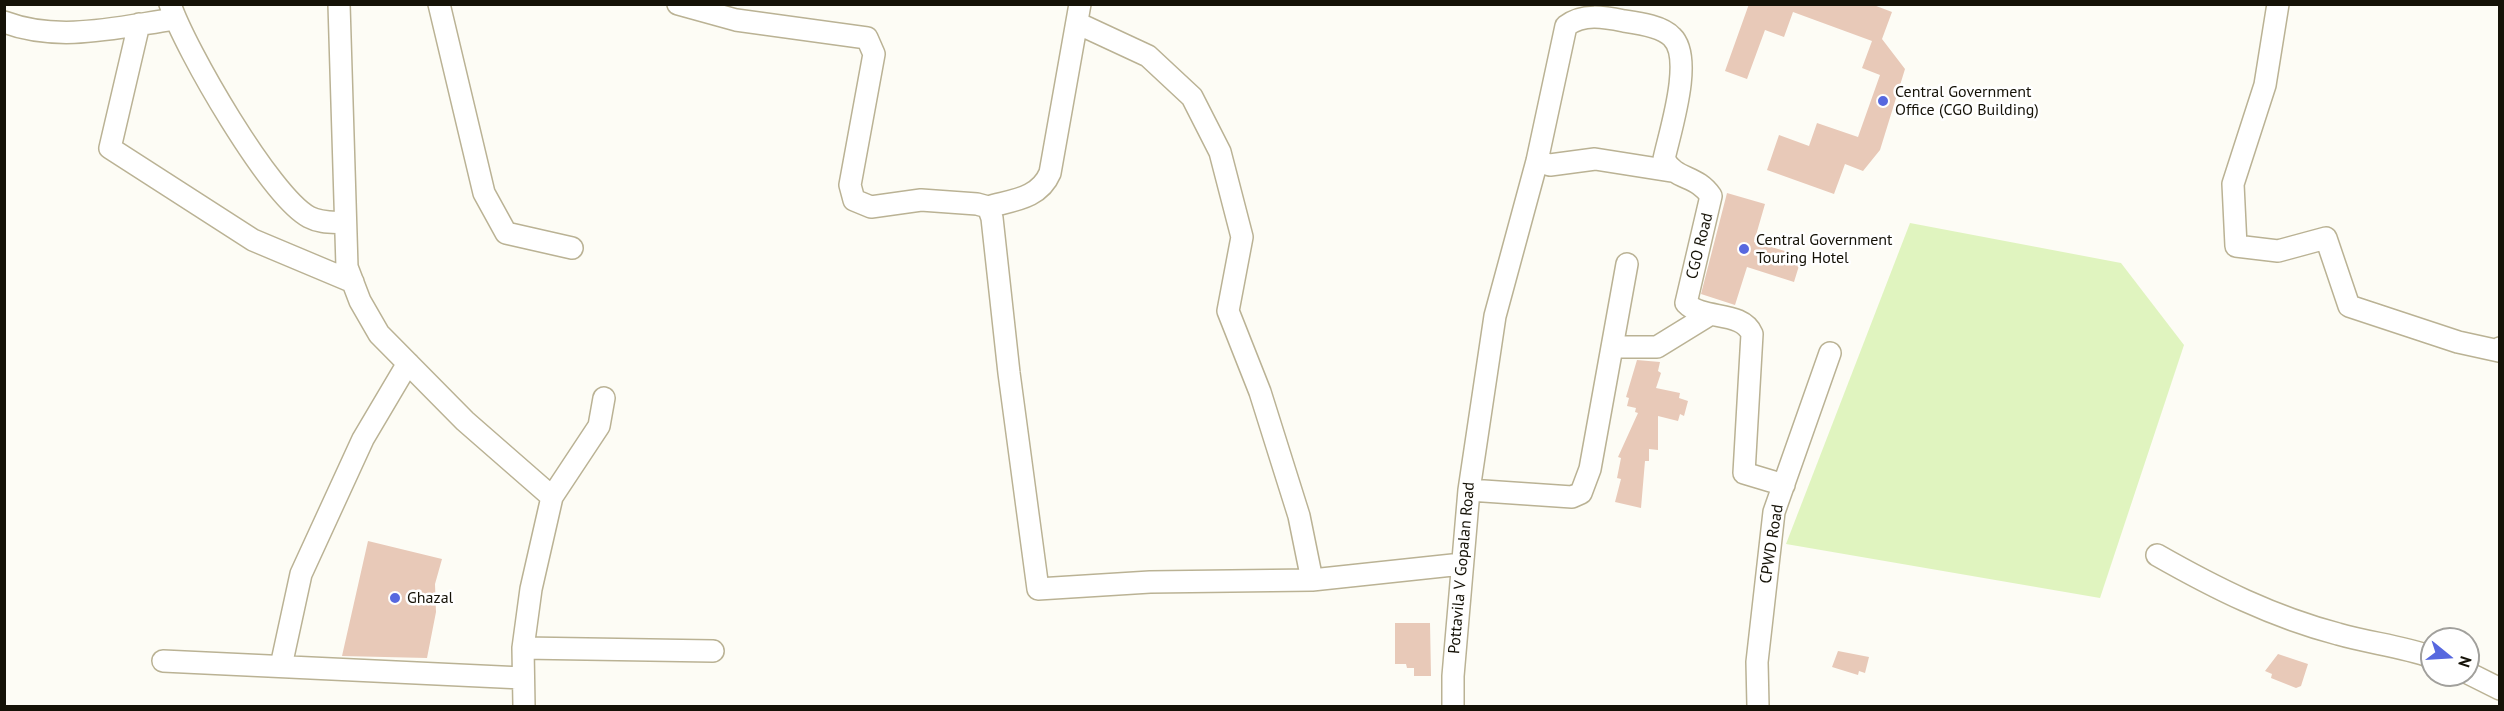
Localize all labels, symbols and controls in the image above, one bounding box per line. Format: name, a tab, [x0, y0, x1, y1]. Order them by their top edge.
place label: Central Government Office (CGO Building)	[1895, 82, 2039, 120]
marker: Central Government Office (CGO Building)	[1876, 94, 1890, 108]
street label: CGO Road	[1683, 211, 1717, 281]
place label: Central Government Touring Hotel	[1756, 230, 1893, 268]
marker: Central Government Touring Hotel	[1737, 242, 1751, 256]
street label: Pottavila V Gopalan Road	[1445, 481, 1479, 655]
street label: CPWD Road	[1756, 503, 1788, 585]
place label: Ghazal	[407, 588, 453, 608]
marker: Ghazal	[388, 591, 402, 605]
north arrow	[2420, 627, 2480, 687]
text: N	[2454, 654, 2476, 670]

